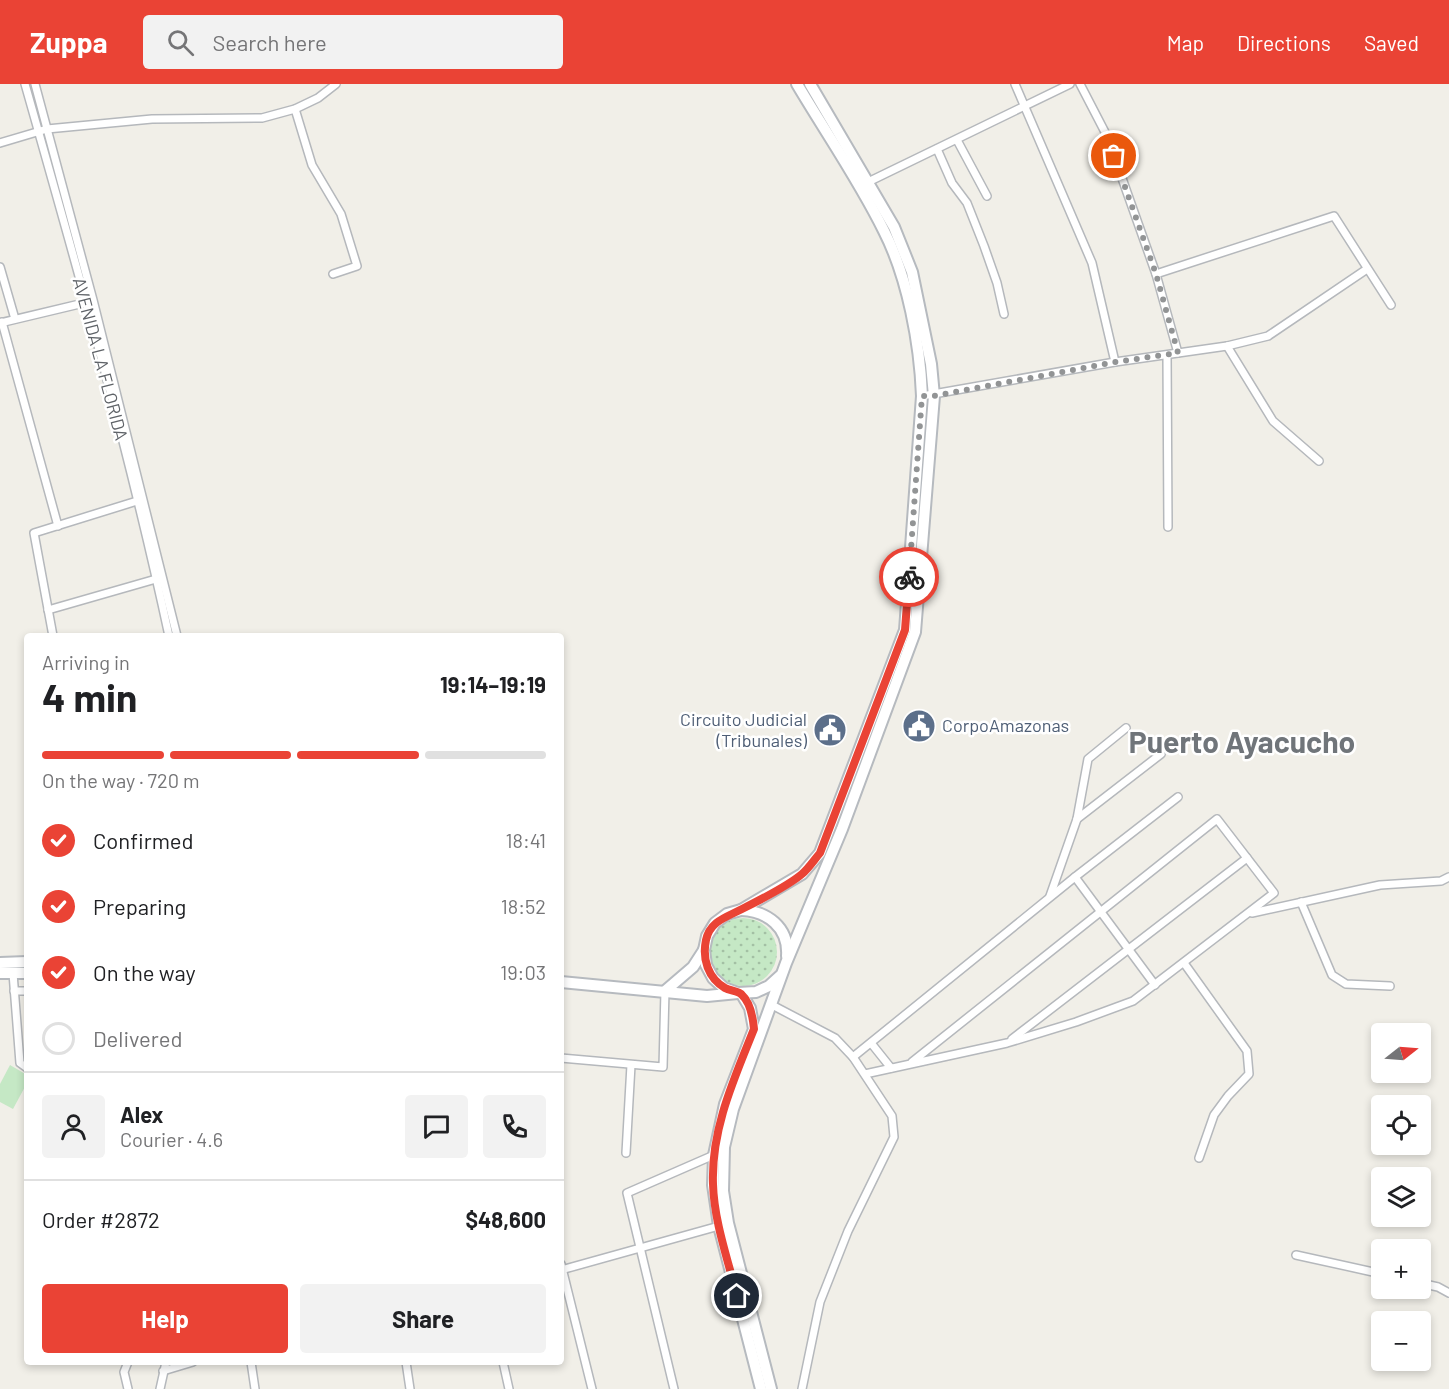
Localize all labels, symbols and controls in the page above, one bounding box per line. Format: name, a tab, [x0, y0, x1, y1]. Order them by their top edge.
search box	[143, 15, 563, 69]
text: Zuppa	[30, 25, 107, 59]
icon: search	[164, 26, 197, 59]
text: Search here	[212, 29, 327, 55]
text: Map	[1167, 30, 1204, 55]
text: Directions	[1237, 30, 1331, 55]
text: Saved	[1364, 30, 1419, 55]
pin	[1088, 130, 1139, 181]
icon: bag	[1097, 139, 1130, 172]
street label: AVENIDA LA FLORIDA	[69, 275, 133, 443]
courier	[879, 547, 939, 607]
icon: bike	[893, 561, 926, 594]
text: Arriving in	[42, 650, 130, 674]
text: 19:14–19:19	[440, 671, 546, 697]
text: 4 min	[42, 673, 137, 720]
place label: Circuito Judicial (Tribunales)	[680, 708, 807, 751]
public building icon: CorpoAmazonas	[901, 708, 937, 744]
public building icon: Circuito Judicial (Tribunales)	[812, 712, 848, 748]
place label: CorpoAmazonas	[942, 714, 1069, 736]
district label: Puerto Ayacucho	[1129, 723, 1355, 759]
text: On the way · 720 m	[42, 768, 200, 792]
icon: check	[42, 824, 75, 857]
text: Confirmed	[93, 827, 193, 853]
text: 18:41	[506, 828, 546, 852]
icon: check	[42, 890, 75, 923]
text: Preparing	[93, 893, 186, 919]
text: 18:52	[501, 894, 546, 918]
icon: check	[42, 956, 75, 989]
text: On the way	[93, 959, 196, 985]
text: 19:03	[500, 960, 546, 984]
north arrow	[1371, 1023, 1431, 1083]
map controls	[1371, 1023, 1431, 1371]
text: Delivered	[93, 1025, 182, 1051]
button: person	[42, 1095, 105, 1158]
button: chat	[405, 1095, 468, 1158]
button: phone	[483, 1095, 546, 1158]
button: locate	[1371, 1095, 1431, 1155]
text: Alex	[120, 1101, 163, 1127]
text: Courier · 4.6	[120, 1127, 223, 1151]
button: layers	[1371, 1167, 1431, 1227]
text: Order #2872	[42, 1206, 160, 1232]
text: $48,600	[465, 1206, 546, 1232]
button: +	[1371, 1239, 1431, 1299]
pin	[711, 1270, 762, 1321]
icon: home	[720, 1279, 753, 1312]
button: Help	[42, 1284, 288, 1353]
button: Share	[300, 1284, 546, 1353]
button: −	[1371, 1311, 1431, 1371]

